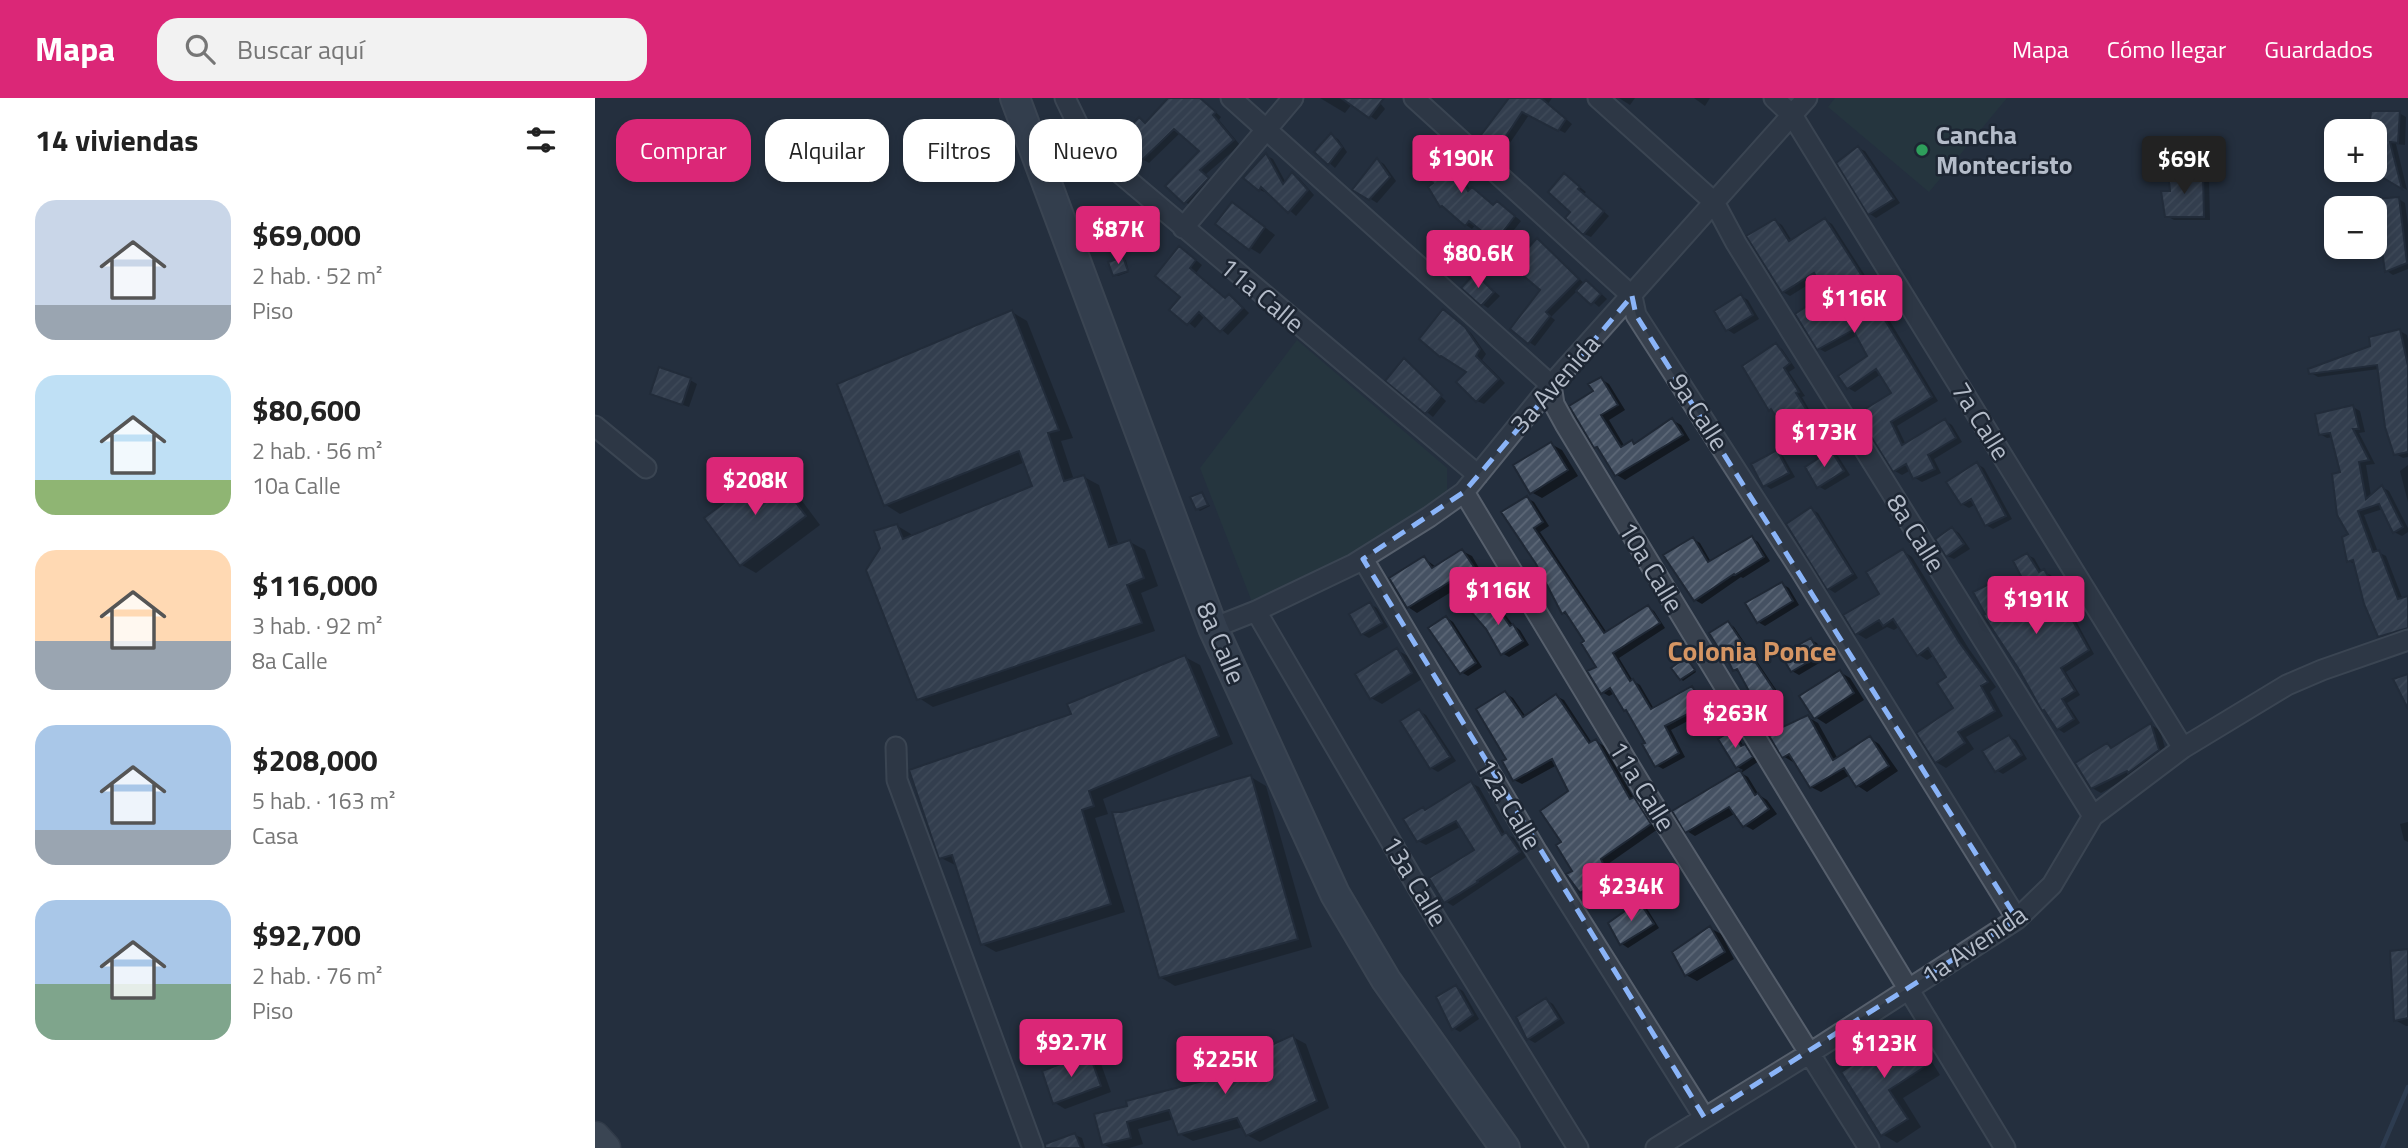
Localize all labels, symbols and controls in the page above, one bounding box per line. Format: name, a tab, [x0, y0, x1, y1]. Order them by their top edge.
search box	[157, 18, 647, 81]
text: Mapa	[35, 24, 115, 74]
icon: search	[181, 30, 219, 68]
text: Buscar aquí	[237, 30, 364, 69]
text: Mapa	[2012, 31, 2069, 67]
text: Cómo llegar	[2107, 31, 2226, 67]
text: Guardados	[2264, 31, 2373, 67]
place label: Cancha Montecristo	[1936, 115, 2073, 184]
text: 14 viviendas	[35, 117, 198, 163]
chip: Comprar	[616, 119, 751, 182]
chip: Alquilar	[765, 119, 889, 182]
chip: Filtros	[903, 119, 1015, 182]
chip: Nuevo	[1029, 119, 1142, 182]
map controls	[2324, 119, 2387, 259]
button: +	[2324, 119, 2387, 182]
icon: filters	[522, 121, 560, 159]
pin: $190K	[1412, 136, 1510, 195]
pin: $69K	[2143, 136, 2225, 196]
text: $190K	[1428, 140, 1494, 175]
text: $69K	[2158, 141, 2210, 176]
marker: Cancha Montecristo	[1914, 142, 1930, 158]
button: −	[2324, 196, 2387, 259]
pin: $87K	[1077, 206, 1159, 266]
text: $87K	[1092, 211, 1144, 246]
text: $69,000	[252, 212, 361, 258]
icon: home	[91, 228, 175, 312]
pin: $80.6K	[1421, 230, 1535, 290]
text: $80.6K	[1442, 235, 1514, 270]
street label: 11a Calle	[1211, 247, 1313, 342]
text: 2 hab. · 52 m²	[252, 258, 382, 293]
pin: $116K	[1805, 275, 1903, 335]
text: $116K	[1821, 280, 1887, 315]
text: Piso	[252, 293, 294, 328]
street label: 3a Avenida	[1500, 326, 1609, 442]
street label: 9a Calle	[1660, 365, 1739, 458]
street label: 7a Calle	[1942, 374, 2021, 467]
text: $80,600	[252, 387, 361, 433]
icon: home	[91, 403, 175, 487]
pin: $173K	[1775, 410, 1873, 469]
text: $173K	[1791, 414, 1857, 449]
text: 2 hab. · 56 m²	[252, 433, 382, 468]
pin: $208K	[706, 458, 804, 517]
text: $208K	[722, 462, 788, 497]
text: 10a Calle	[252, 468, 341, 503]
street label: 8a Calle	[1877, 486, 1956, 579]
street label: 10a Calle	[1609, 514, 1694, 620]
text: $116,000	[252, 562, 378, 608]
pin: $116K	[1449, 568, 1547, 627]
text: $116K	[1465, 572, 1531, 607]
pin: $191K	[1987, 576, 2085, 636]
icon: home	[91, 578, 175, 662]
text: $191K	[2003, 581, 2069, 616]
street label: 8a Calle	[1187, 596, 1256, 690]
text: 3 hab. · 92 m²	[252, 608, 382, 643]
district label: Colonia Ponce	[1667, 629, 1837, 672]
text: 8a Calle	[252, 643, 328, 678]
pin: $263K	[1686, 690, 1784, 750]
text: $263K	[1702, 695, 1768, 730]
street label: 11a Calle	[1599, 733, 1686, 839]
text: $208,000	[252, 737, 378, 783]
street label: 12a Calle	[1467, 751, 1552, 857]
icon: home	[91, 753, 175, 837]
text: 5 hab. · 163 m²	[252, 783, 395, 818]
text: Casa	[252, 818, 298, 853]
street label: 13a Calle	[1373, 828, 1458, 934]
pin: $234K	[1582, 864, 1680, 923]
text: $234K	[1598, 868, 1664, 903]
street label: 1a Avenida	[1913, 895, 2034, 994]
text: $92,700	[252, 912, 361, 958]
icon: home	[91, 928, 175, 1012]
text: 2 hab. · 76 m²	[252, 958, 382, 993]
text: Piso	[252, 993, 294, 1028]
pin: $92.7K	[1014, 1020, 1128, 1079]
pin: $123K	[1835, 1020, 1933, 1080]
text: $92.7K	[1035, 1024, 1107, 1059]
text: $123K	[1851, 1025, 1917, 1060]
pin: $225K	[1176, 1037, 1274, 1096]
text: $225K	[1192, 1041, 1258, 1076]

